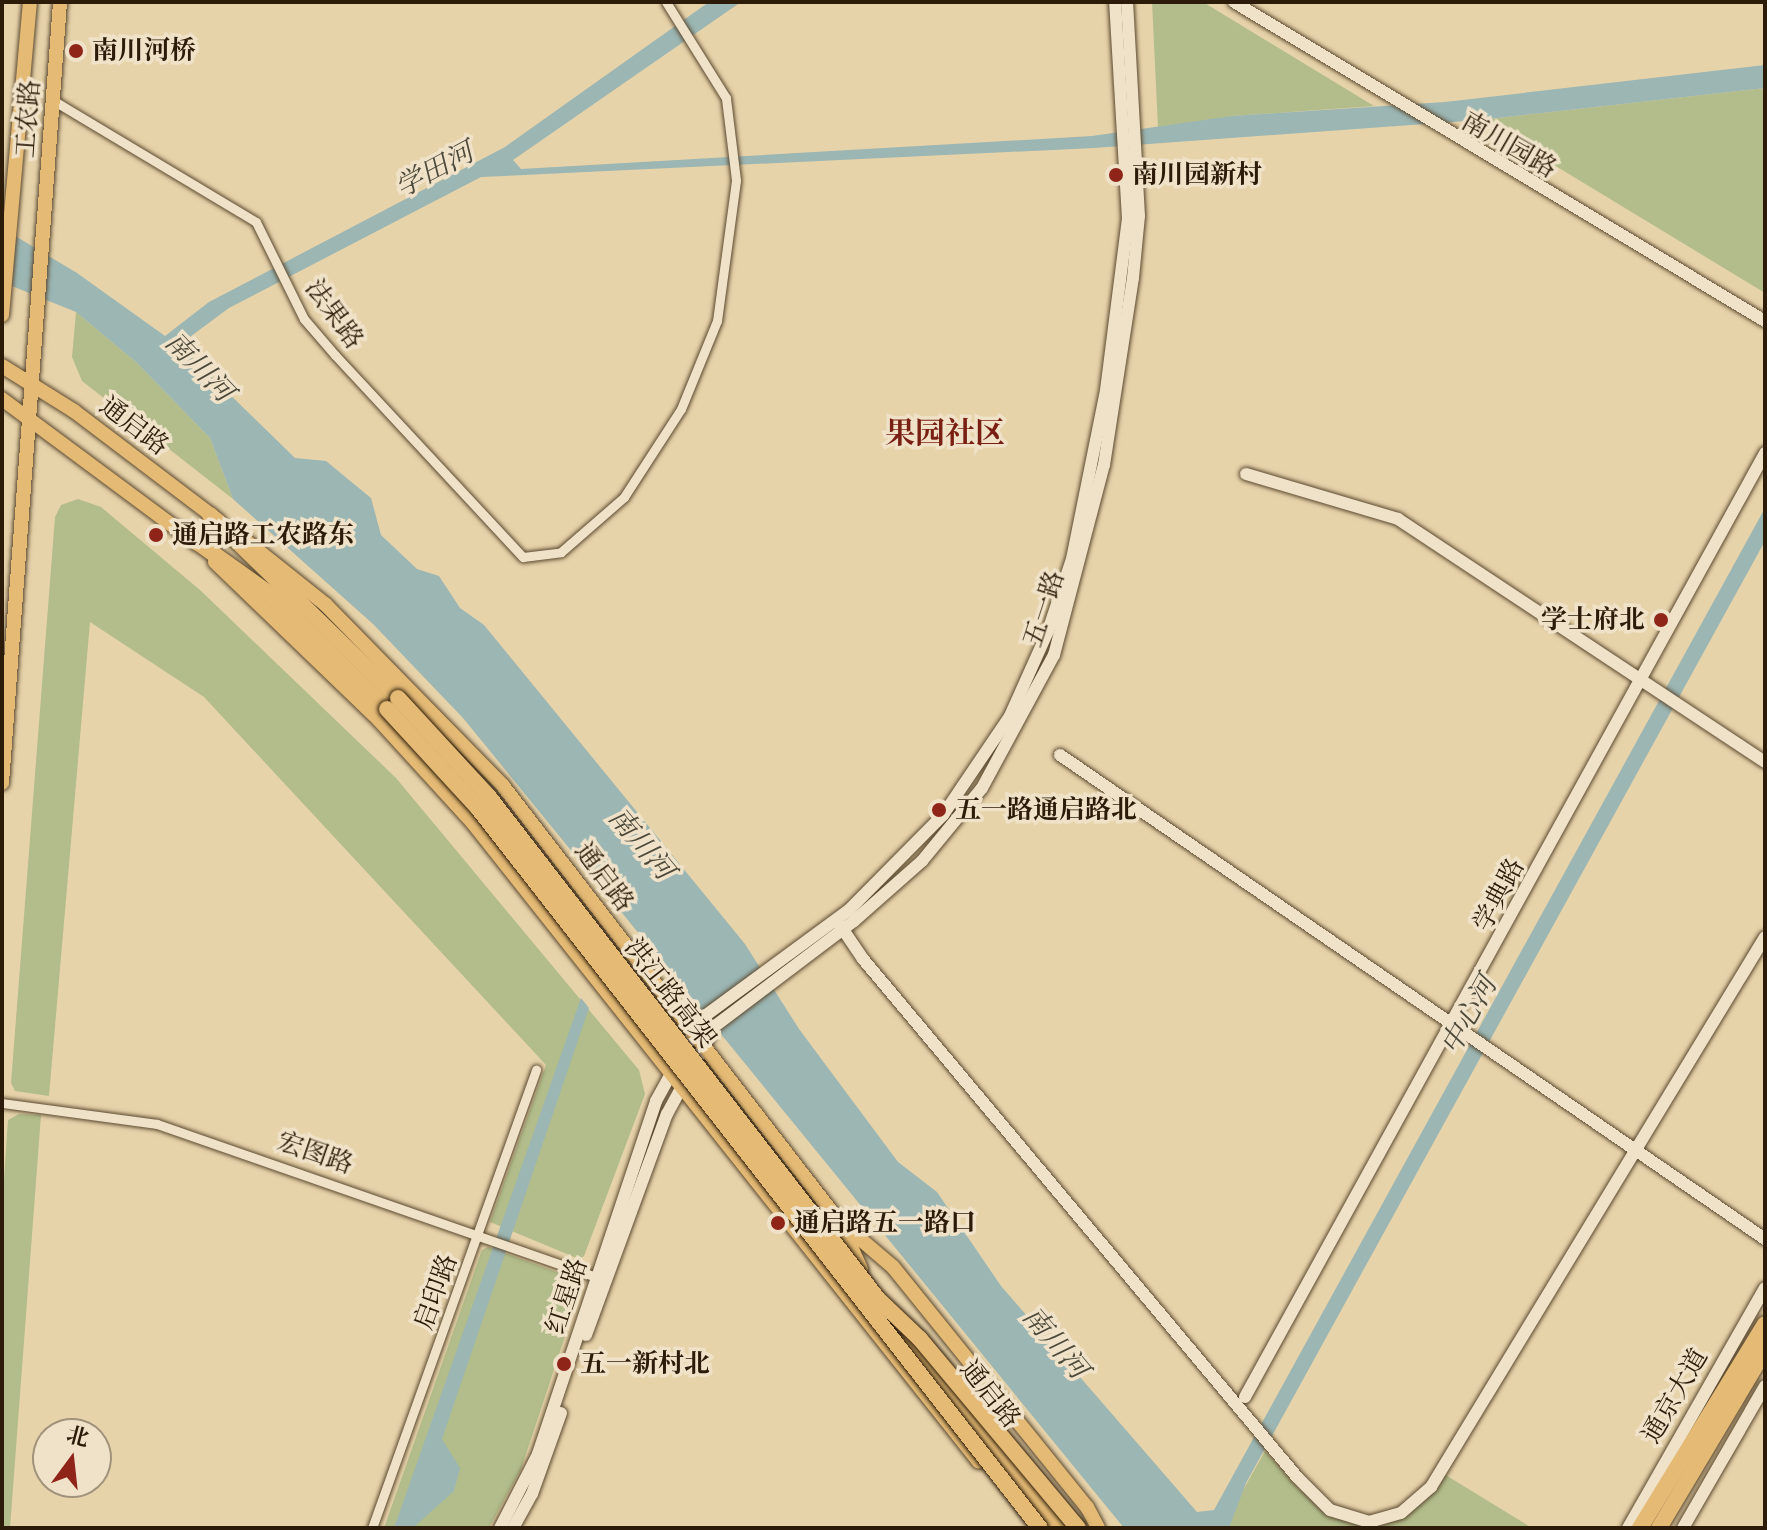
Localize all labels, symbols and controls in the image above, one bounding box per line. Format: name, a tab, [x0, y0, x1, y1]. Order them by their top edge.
place label: 南川河桥	[92, 35, 196, 67]
marker: 南川河桥	[67, 42, 85, 60]
street label: 工农路	[10, 79, 46, 159]
street label: 南川园路	[1456, 105, 1562, 185]
water label: 学田河	[389, 134, 479, 204]
place label: 南川园新村	[1132, 159, 1262, 191]
marker: 南川园新村	[1107, 166, 1125, 184]
street label: 法果路	[298, 273, 370, 355]
water label: 南川河	[159, 324, 241, 408]
street label: 通启路	[93, 390, 175, 462]
district label: 果园社区	[885, 415, 1005, 451]
place label: 通启路工农路东	[172, 519, 354, 551]
marker: 通启路工农路东	[147, 526, 165, 544]
street label: 五一路	[1017, 567, 1071, 651]
place label: 学士府北	[1541, 604, 1645, 636]
marker: 学士府北	[1652, 611, 1670, 629]
place label: 五一路通启路北	[955, 794, 1137, 826]
water label: 南川河	[602, 800, 682, 886]
marker: 五一路通启路北	[930, 801, 948, 819]
street label: 通启路	[568, 836, 640, 918]
street label: 学典路	[1467, 853, 1531, 937]
street label: 洪江路高架	[618, 932, 722, 1054]
water label: 中心河	[1433, 970, 1503, 1060]
street label: 宏图路	[273, 1126, 357, 1180]
place label: 通启路五一路口	[794, 1207, 976, 1239]
marker: 通启路五一路口	[769, 1214, 787, 1232]
street label: 启印路	[408, 1250, 464, 1334]
street label: 红星路	[540, 1254, 594, 1338]
water label: 南川河	[1016, 1299, 1096, 1385]
street label: 通京大道	[1635, 1343, 1715, 1449]
place label: 五一新村北	[580, 1348, 710, 1380]
street label: 通启路	[953, 1354, 1027, 1434]
marker: 五一新村北	[555, 1355, 573, 1373]
north arrow	[32, 1418, 112, 1498]
text: 北	[64, 1420, 92, 1452]

